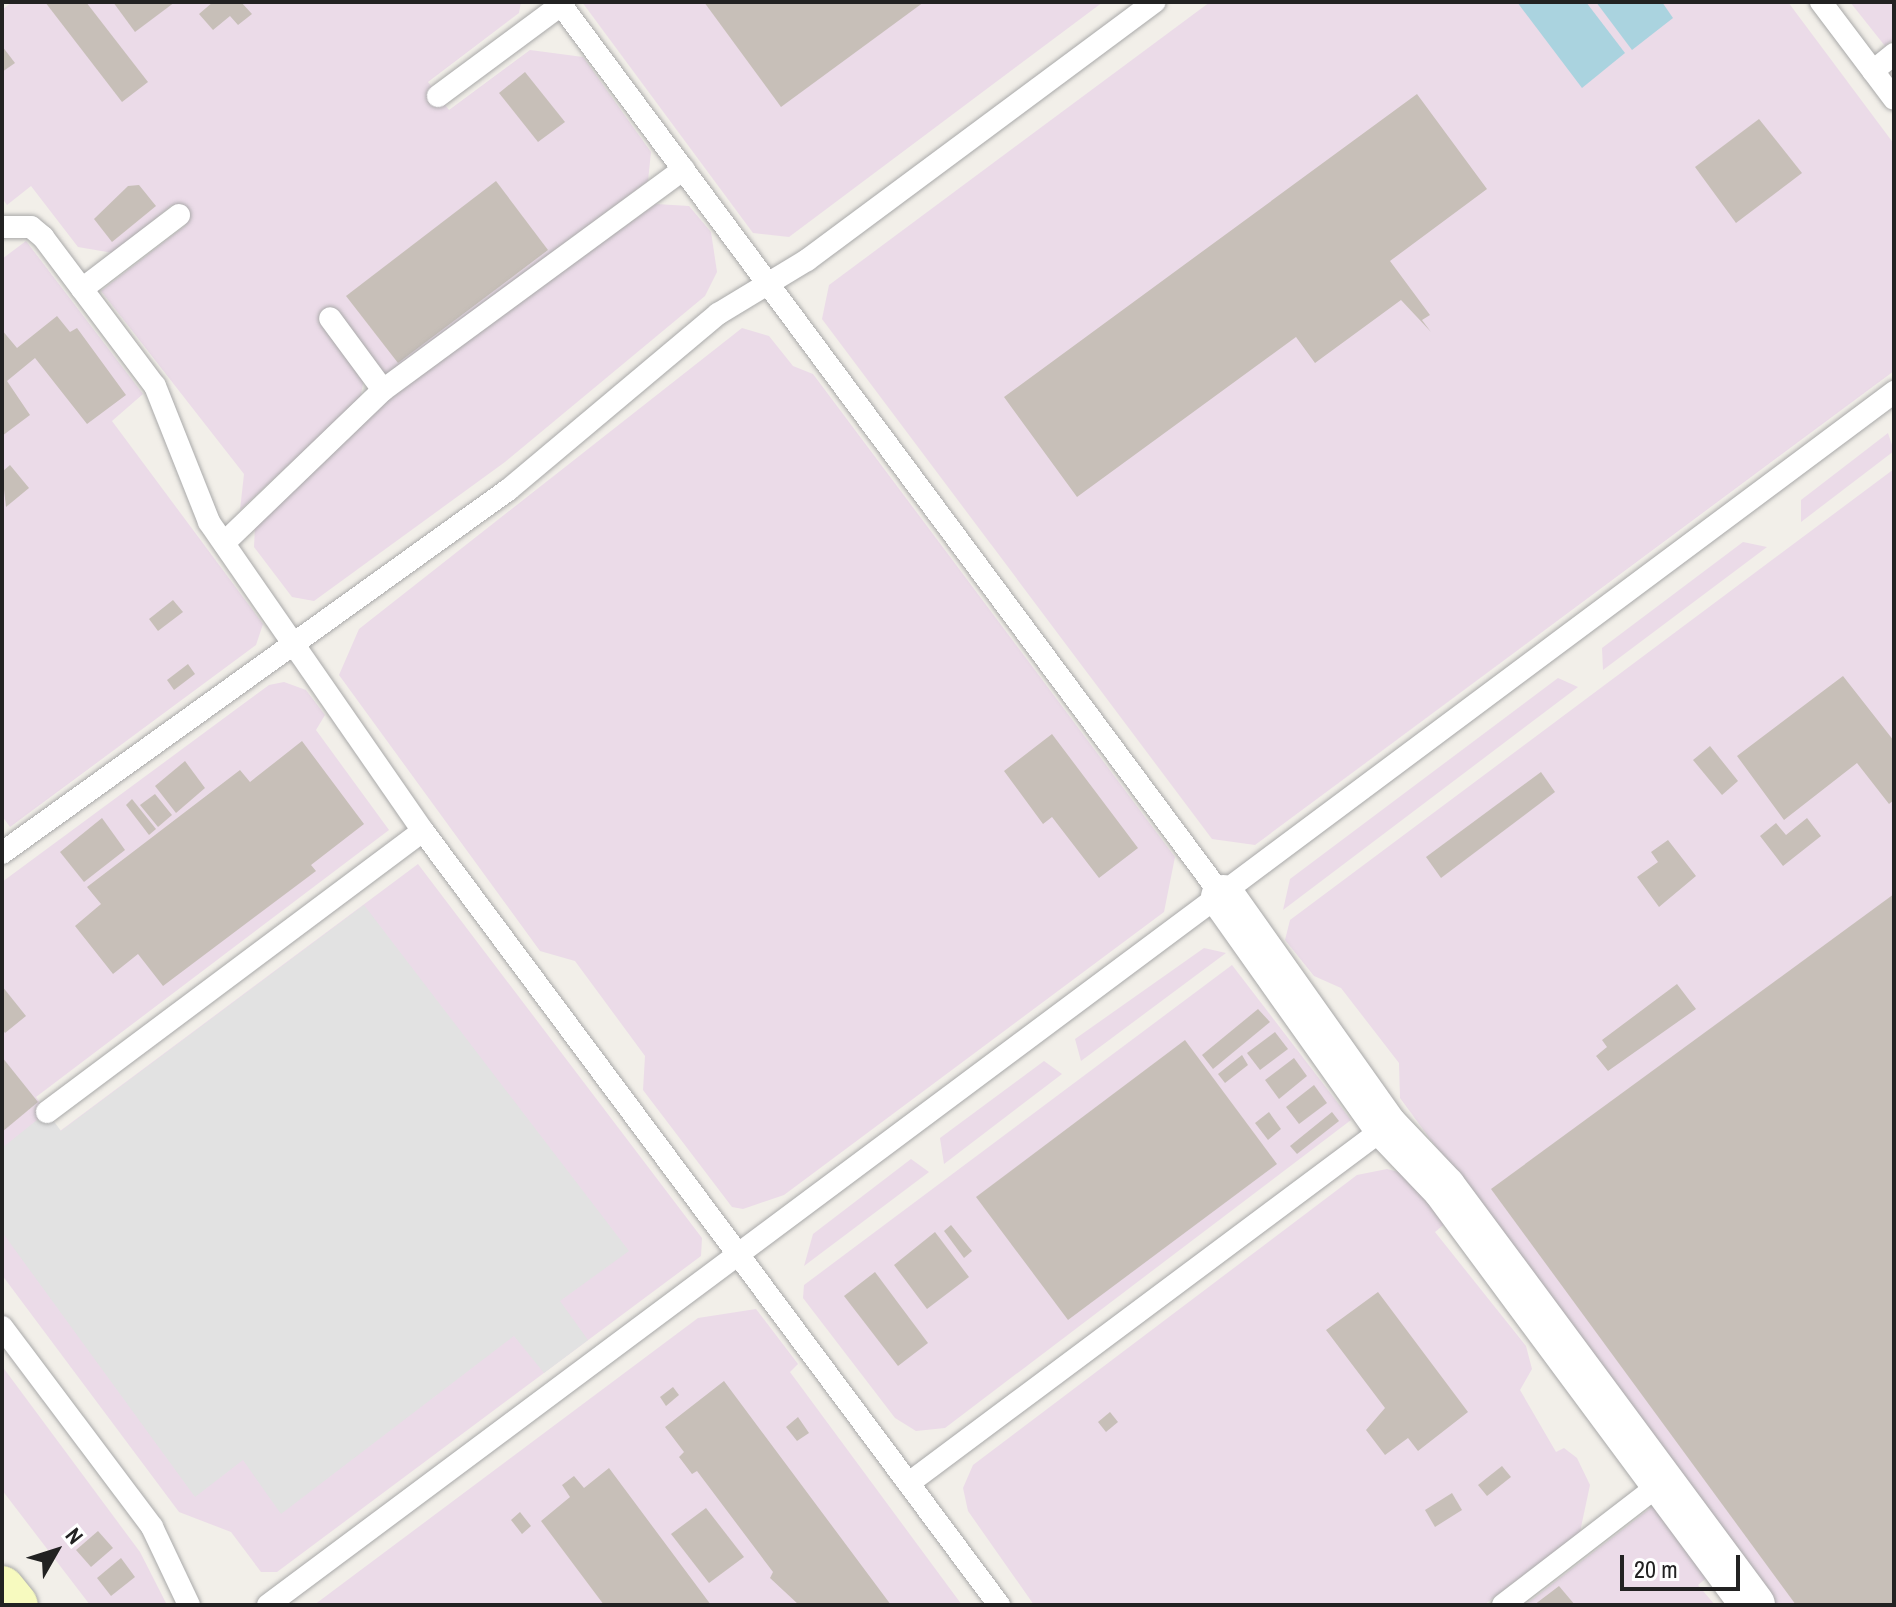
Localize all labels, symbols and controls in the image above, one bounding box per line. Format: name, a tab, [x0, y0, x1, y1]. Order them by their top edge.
north arrow	[16, 1511, 96, 1591]
text: N	[59, 1521, 90, 1550]
scale bar	[1624, 1539, 1744, 1589]
text: 20 m	[1634, 1553, 1678, 1585]

